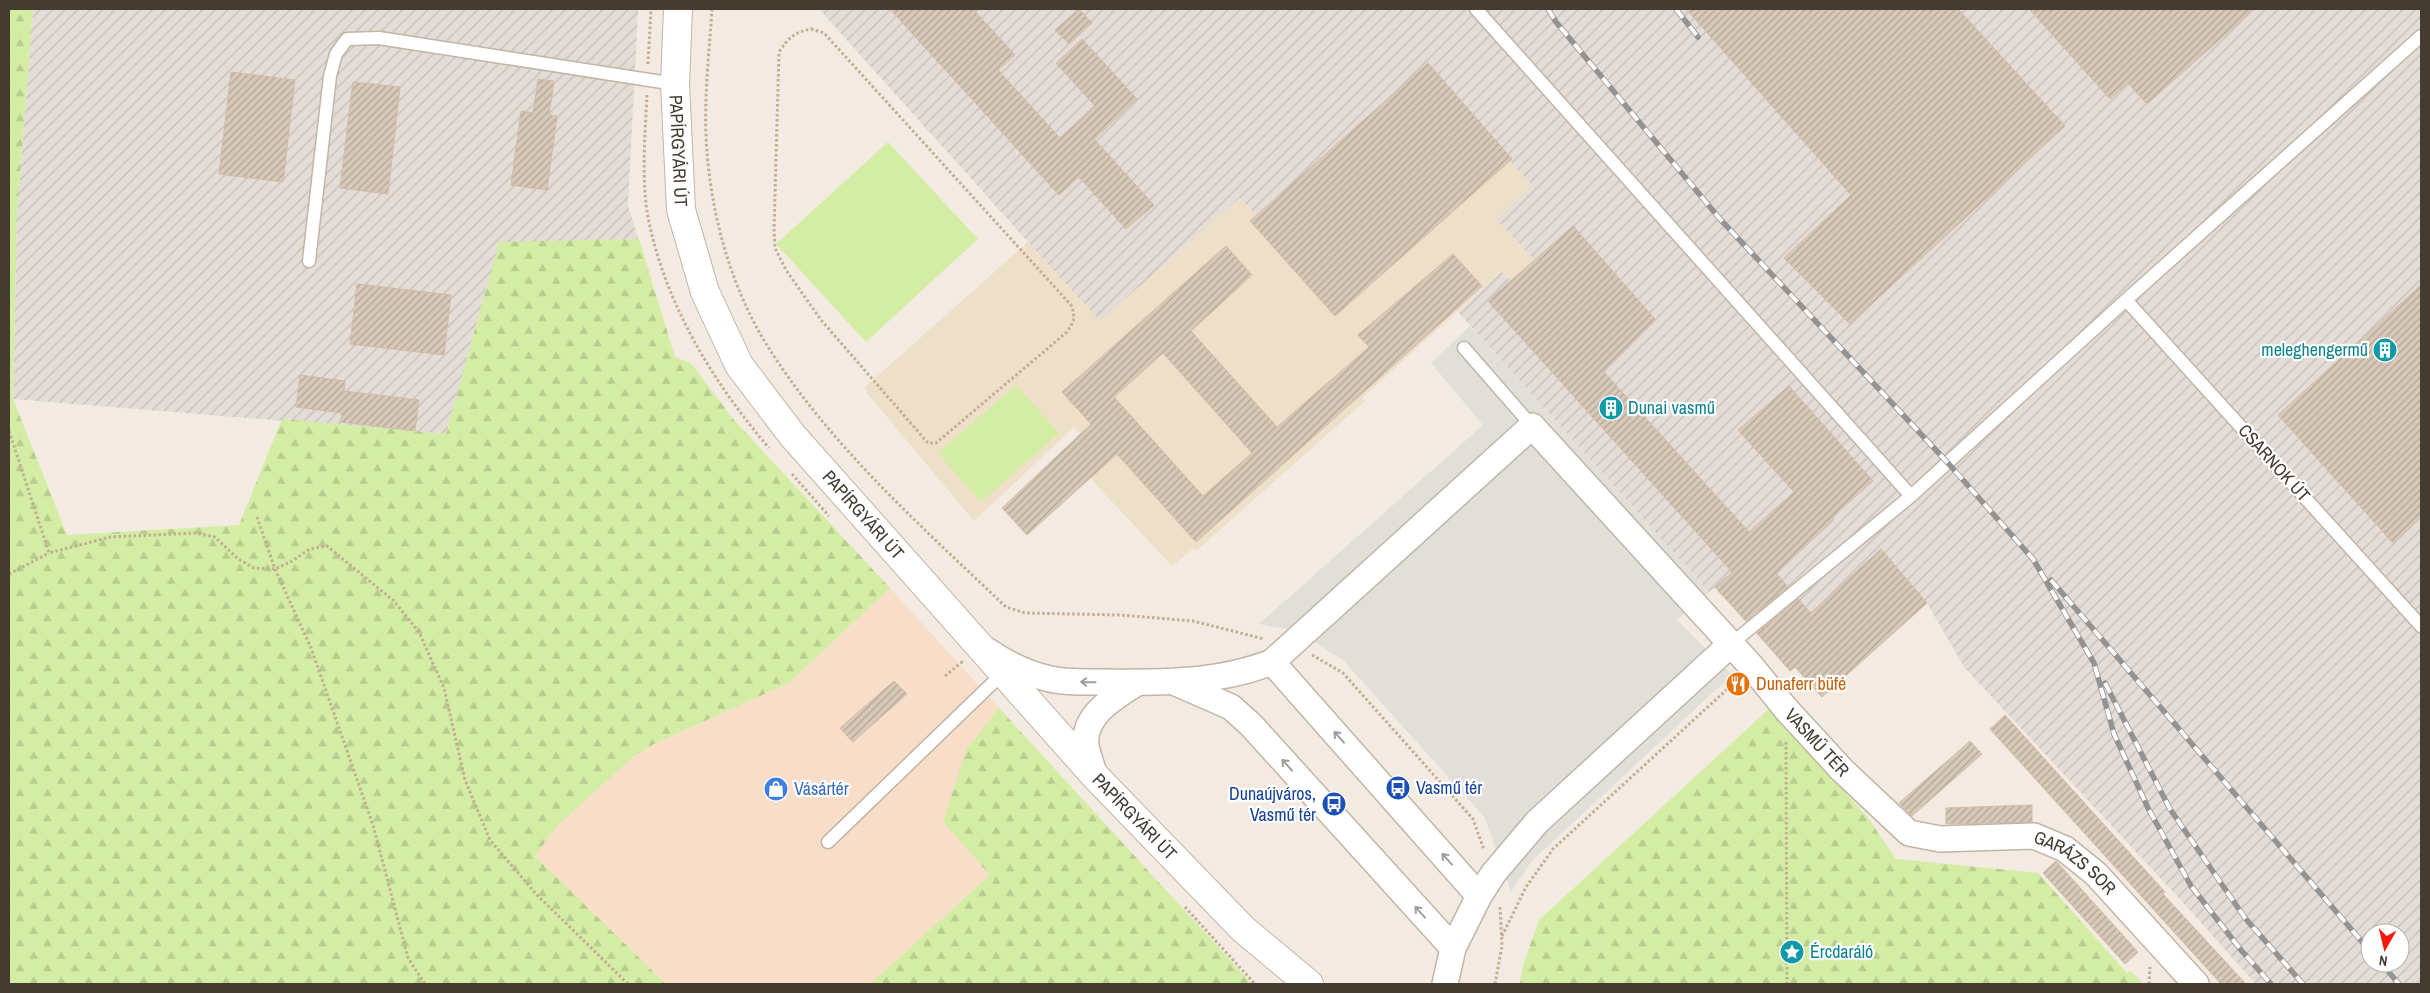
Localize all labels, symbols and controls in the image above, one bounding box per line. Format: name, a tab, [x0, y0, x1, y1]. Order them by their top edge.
street label: PAPÍRGYÁRI ÚT	[664, 94, 694, 207]
place label: meleghengermű	[2261, 337, 2368, 362]
building icon: meleghengermű	[2372, 337, 2398, 363]
building icon: Dunai vasmű	[1598, 395, 1624, 421]
place label: Dunai vasmű	[1628, 395, 1715, 420]
street label: CSARNOK ÚT	[2233, 418, 2316, 507]
street label: PAPÍRGYÁRI ÚT	[817, 465, 910, 565]
restaurant icon: Dunaferr büfé	[1725, 671, 1751, 697]
place label: Dunaferr büfé	[1756, 671, 1846, 696]
one-way arrow	[1080, 677, 1096, 687]
street label: VASMŰ TÉR	[1779, 703, 1855, 782]
one-way arrow	[1333, 731, 1345, 744]
one-way arrow	[1281, 759, 1293, 772]
street label: PAPÍRGYÁRI ÚT	[1087, 768, 1183, 865]
bus stop icon: Vasmű tér	[1385, 775, 1411, 801]
place label: Vasmű tér	[1416, 775, 1482, 800]
shop icon: Vásártér	[763, 776, 789, 802]
place label: Vásártér	[794, 776, 849, 801]
place label: Dunaújváros, Vasmű tér	[1229, 781, 1316, 827]
bus stop icon: Dunaújváros, Vasmű tér	[1321, 791, 1347, 817]
street label: GARÁZS SOR	[2030, 824, 2122, 900]
one-way arrow	[1441, 853, 1452, 866]
one-way arrow	[1414, 905, 1426, 918]
north arrow	[2360, 923, 2410, 973]
place icon: Ércdaráló	[1779, 939, 1805, 965]
place label: Ércdaráló	[1810, 939, 1873, 964]
text: N	[2378, 951, 2389, 970]

